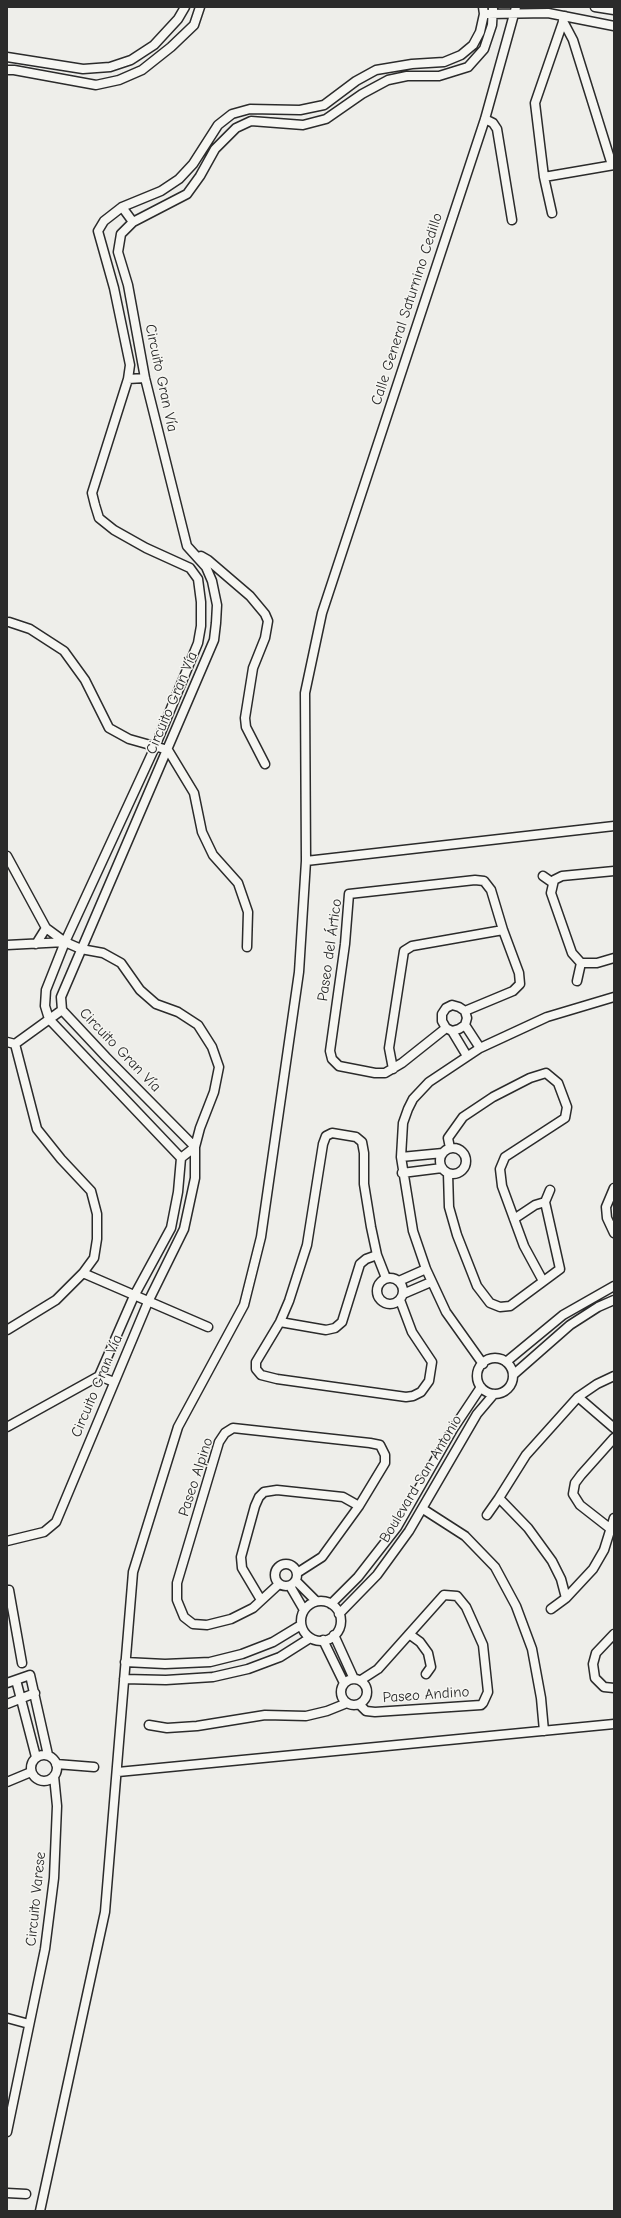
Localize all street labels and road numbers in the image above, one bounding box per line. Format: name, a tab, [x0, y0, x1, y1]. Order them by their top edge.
street label: Calle General Saturnino Cedillo	[367, 211, 447, 407]
street label: Circuito Gran Vía	[141, 322, 181, 434]
street label: Circuito Gran Vía	[142, 649, 202, 757]
street label: Paseo del Ártico	[314, 898, 346, 1002]
street label: Circuito Gran Vía	[75, 1004, 165, 1096]
street label: Circuito Gran Vía	[67, 1332, 127, 1440]
street label: Boulevard San Antonio	[376, 1412, 466, 1546]
street label: Paseo Alpino	[175, 1435, 217, 1519]
street label: Paseo Andino	[382, 1683, 470, 1707]
street label: Circuito Varese	[22, 1851, 50, 1947]

